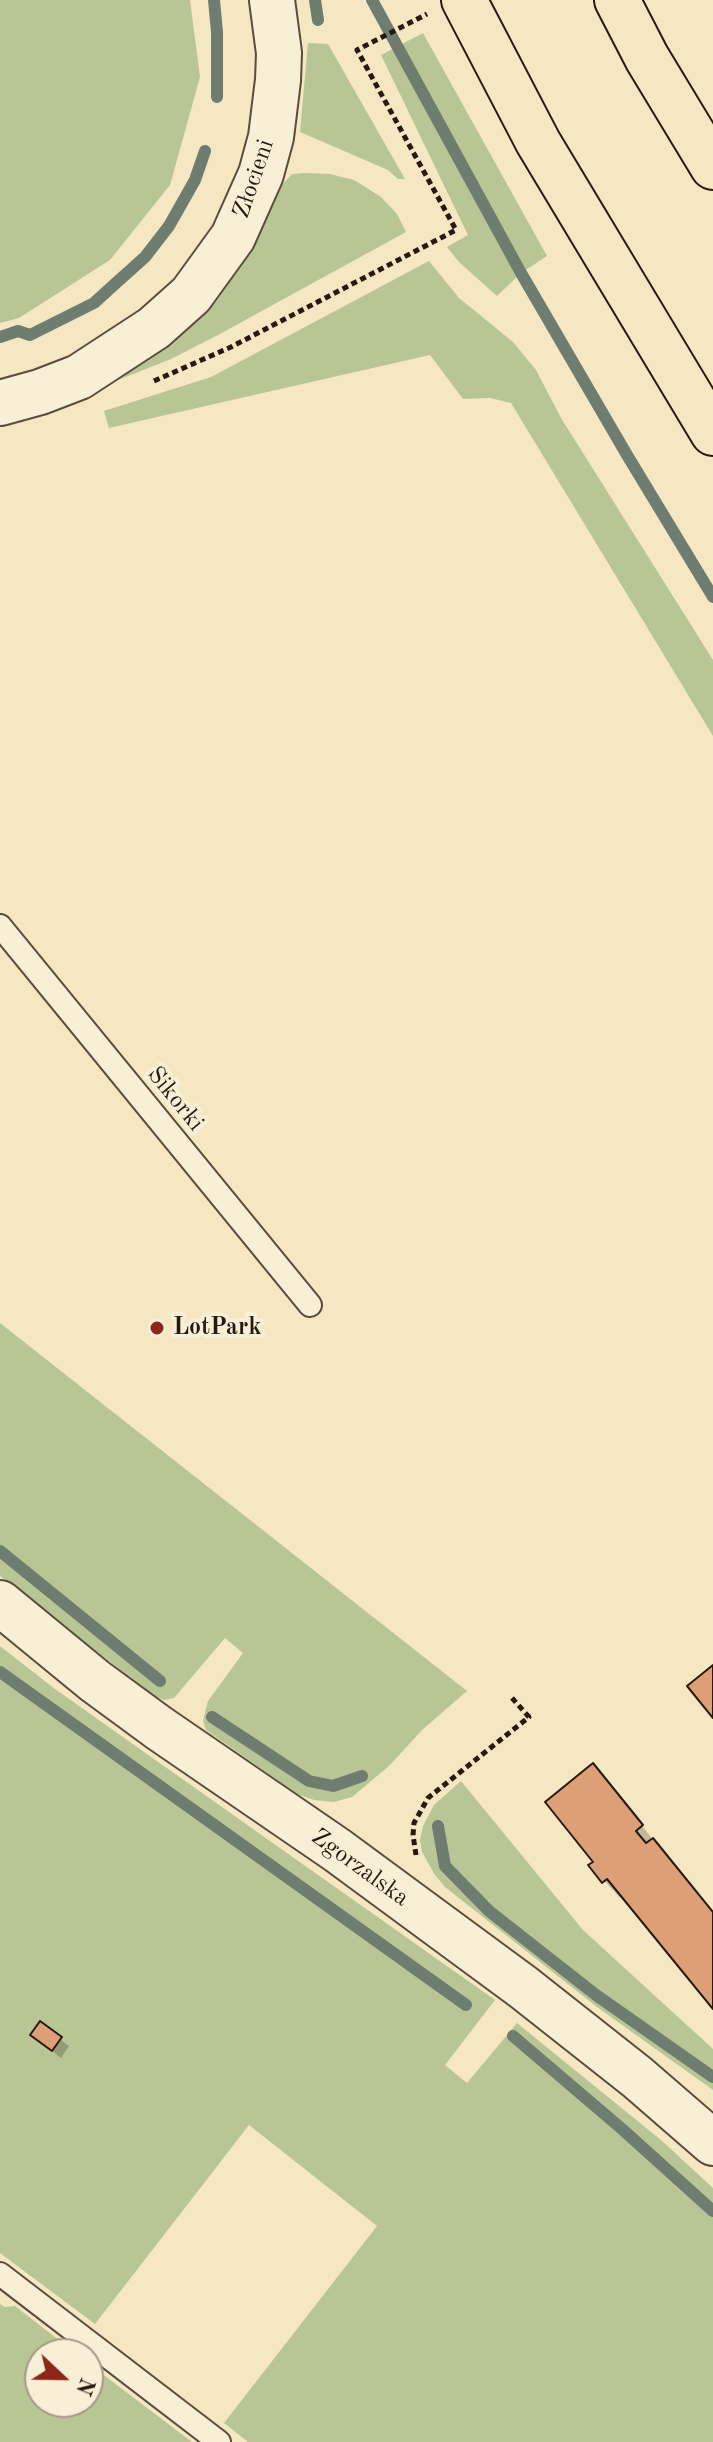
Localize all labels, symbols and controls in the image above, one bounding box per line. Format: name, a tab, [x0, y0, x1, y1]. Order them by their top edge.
street label: Złocieni	[227, 136, 281, 222]
street label: Sikorki	[140, 1061, 210, 1137]
place label: LotPark	[173, 1314, 262, 1342]
marker: LotPark	[148, 1319, 166, 1337]
street label: Zgorzalska	[305, 1823, 415, 1913]
north arrow	[24, 2338, 104, 2418]
text: N	[71, 2374, 98, 2398]

